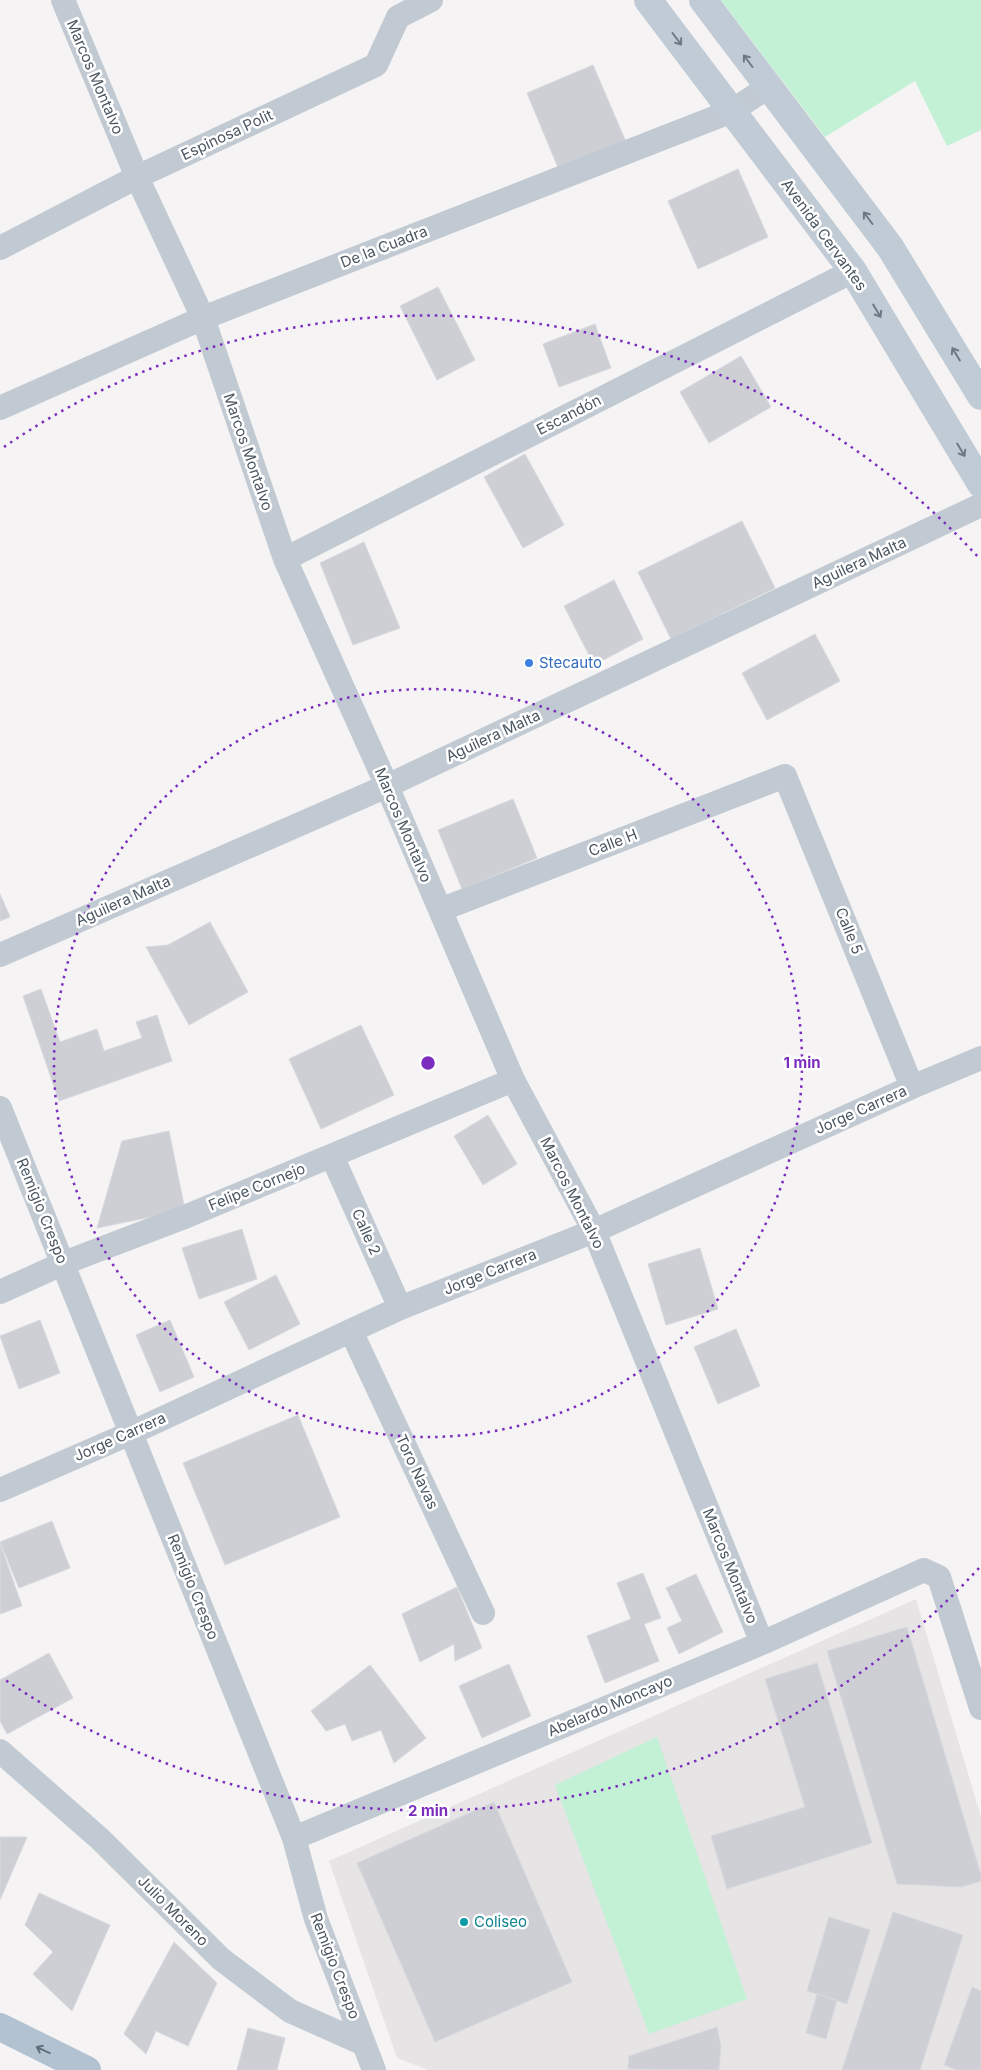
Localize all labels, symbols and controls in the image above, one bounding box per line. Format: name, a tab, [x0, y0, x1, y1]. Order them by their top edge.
street label: Marcos Montalvo	[63, 17, 128, 137]
one-way arrow	[672, 32, 682, 46]
one-way arrow	[743, 55, 754, 68]
street label: Espinosa Polit	[178, 105, 276, 164]
street label: Avenida Cervantes	[778, 175, 871, 294]
one-way arrow	[863, 211, 873, 225]
street label: De la Cuadra	[338, 221, 430, 272]
one-way arrow	[872, 303, 882, 317]
one-way arrow	[950, 348, 960, 362]
street label: Escandón	[533, 390, 604, 439]
street label: Marcos Montalvo	[220, 391, 277, 513]
one-way arrow	[956, 442, 966, 456]
street label: Aguilera Malta	[809, 532, 909, 593]
place label: Stecauto	[539, 653, 602, 672]
marker: Stecauto	[523, 657, 535, 669]
street label: Aguilera Malta	[443, 705, 543, 766]
street label: Marcos Montalvo	[371, 765, 436, 885]
street label: Calle H	[586, 825, 640, 860]
street label: Aguilera Malta	[72, 871, 173, 930]
street label: Calle 5	[832, 905, 867, 957]
text: 1 min	[783, 1053, 821, 1072]
centre of rings	[419, 1054, 437, 1072]
street label: Jorge Carrera	[812, 1081, 910, 1138]
street label: Marcos Montalvo	[536, 1134, 609, 1252]
street label: Remigio Crespo	[13, 1155, 72, 1266]
street label: Felipe Cornejo	[206, 1159, 308, 1215]
street label: Calle 2	[348, 1206, 385, 1258]
street label: Jorge Carrera	[441, 1244, 539, 1299]
street label: Jorge Carrera	[71, 1408, 169, 1465]
street label: Toro Navas	[392, 1431, 443, 1512]
street label: Marcos Montalvo	[699, 1505, 762, 1626]
street label: Remigio Crespo	[164, 1531, 223, 1642]
street label: Abelardo Moncayo	[545, 1671, 675, 1740]
text: 2 min	[408, 1801, 448, 1820]
street label: Julio Moreno	[134, 1871, 213, 1950]
street label: Remigio Crespo	[306, 1910, 364, 2022]
place label: Coliseo	[474, 1912, 527, 1931]
marker: Coliseo	[458, 1916, 470, 1928]
one-way arrow	[36, 2044, 51, 2054]

